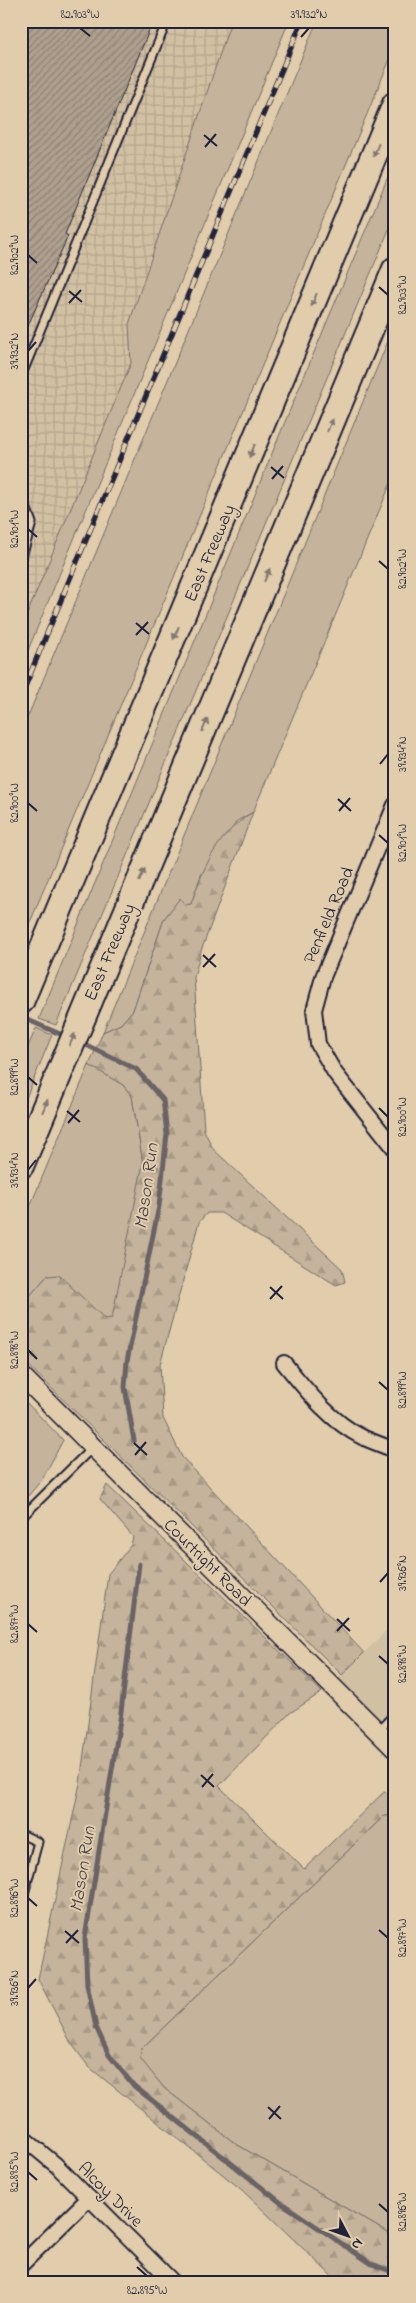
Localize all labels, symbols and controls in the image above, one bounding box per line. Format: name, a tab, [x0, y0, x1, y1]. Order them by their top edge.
text: 82.903°W	[60, 6, 100, 24]
text: 39.932°N	[291, 6, 327, 24]
one-way arrow	[372, 143, 380, 158]
text: 82.902°W	[6, 235, 24, 275]
text: 82.903°W	[394, 275, 412, 315]
one-way arrow	[310, 293, 318, 308]
text: 39.932°N	[6, 333, 24, 369]
one-way arrow	[326, 418, 334, 432]
one-way arrow	[247, 443, 255, 458]
street label: East Freeway	[179, 501, 243, 607]
text: 82.901°W	[6, 510, 24, 548]
text: 82.902°W	[394, 549, 412, 589]
one-way arrow	[264, 568, 272, 582]
one-way arrow	[171, 626, 179, 640]
one-way arrow	[201, 718, 209, 732]
text: 39.934°N	[394, 736, 412, 772]
text: 82.900°W	[6, 783, 24, 823]
text: 82.901°W	[394, 824, 412, 862]
street label: Penfield Road	[298, 863, 362, 968]
one-way arrow	[138, 868, 146, 882]
street label: East Freeway	[79, 900, 143, 1006]
one-way arrow	[69, 1033, 77, 1047]
text: 82.899°W	[6, 1058, 24, 1096]
text: 82.900°W	[394, 1097, 412, 1137]
one-way arrow	[41, 1098, 49, 1113]
water label: Mason Run	[128, 1141, 167, 1231]
text: 39.934°N	[6, 1152, 24, 1188]
text: 82.898°W	[6, 1331, 24, 1369]
text: 82.899°W	[394, 1371, 412, 1409]
street label: Courtright Road	[156, 1513, 257, 1614]
text: 39.936°N	[394, 1555, 412, 1591]
text: 82.897°W	[6, 1605, 24, 1643]
text: 82.898°W	[394, 1645, 412, 1683]
water label: Mason Run	[63, 1824, 104, 1914]
text: 82.896°W	[6, 1879, 24, 1917]
text: 82.897°W	[394, 1919, 412, 1957]
text: 39.936°N	[6, 1970, 24, 2006]
text: 82.895°W	[6, 2152, 24, 2192]
street label: Alcoy Drive	[71, 2157, 149, 2235]
text: 82.896°W	[394, 2193, 412, 2231]
north arrow	[324, 2210, 374, 2260]
text: N	[346, 2233, 368, 2254]
text: 82.895°W	[127, 2282, 167, 2300]

